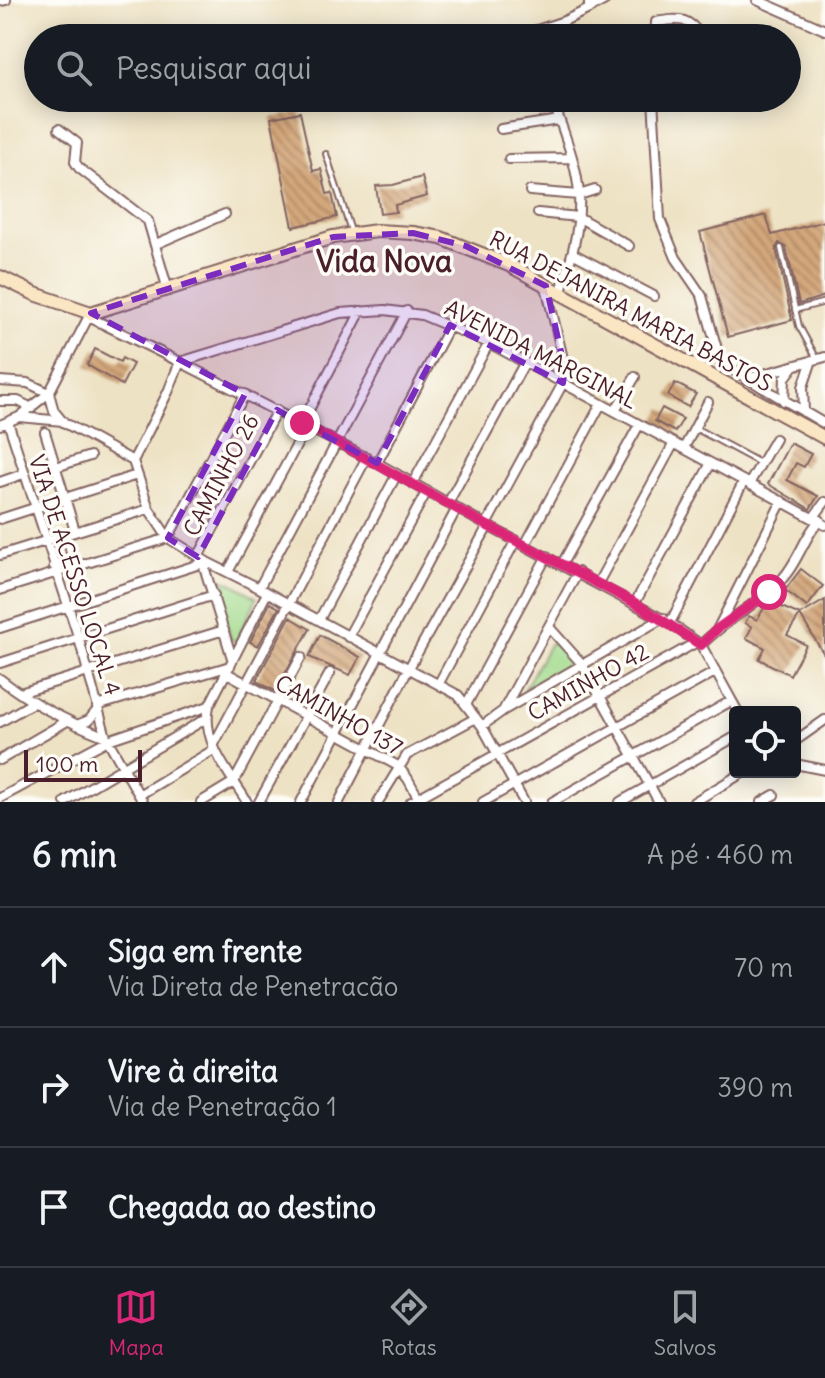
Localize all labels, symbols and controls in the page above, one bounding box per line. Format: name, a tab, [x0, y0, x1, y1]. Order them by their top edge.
search box	[24, 24, 801, 112]
icon: search	[52, 46, 96, 90]
text: Pesquisar aqui	[116, 49, 312, 87]
street label: RUA DEJANIRA MARIA BASTOS	[485, 224, 777, 398]
district label: Vida Nova	[316, 242, 452, 280]
street label: AVENIDA MARGINAL	[440, 293, 642, 415]
route end	[284, 405, 320, 441]
street label: CAMINHO 26	[177, 409, 265, 541]
street label: VIA DE ACESSO LOCAL 4	[23, 451, 127, 699]
route start	[751, 574, 787, 610]
street label: CAMINHO 42	[523, 637, 653, 727]
street label: CAMINHO 137	[270, 668, 408, 762]
map controls	[729, 706, 801, 778]
button: locate	[729, 706, 801, 778]
scale bar	[24, 746, 142, 782]
text: 100 m	[36, 750, 98, 778]
text: 6 min	[32, 833, 117, 876]
text: A pé · 460 m	[647, 838, 793, 871]
text: Siga em frente	[108, 932, 302, 970]
icon: ahead	[32, 945, 76, 989]
text: 70 m	[734, 951, 793, 984]
text: Via Direta de Penetracão	[108, 970, 398, 1003]
text: Vire à direita	[108, 1052, 278, 1090]
icon: right	[32, 1065, 76, 1109]
text: 390 m	[717, 1071, 793, 1104]
text: Via de Penetração 1	[108, 1090, 337, 1123]
icon: arrive	[32, 1185, 76, 1229]
text: Chegada ao destino	[108, 1188, 376, 1226]
tab: Mapa	[108, 1285, 164, 1361]
tab: Rotas	[381, 1285, 437, 1361]
tab: Salvos	[654, 1285, 717, 1361]

